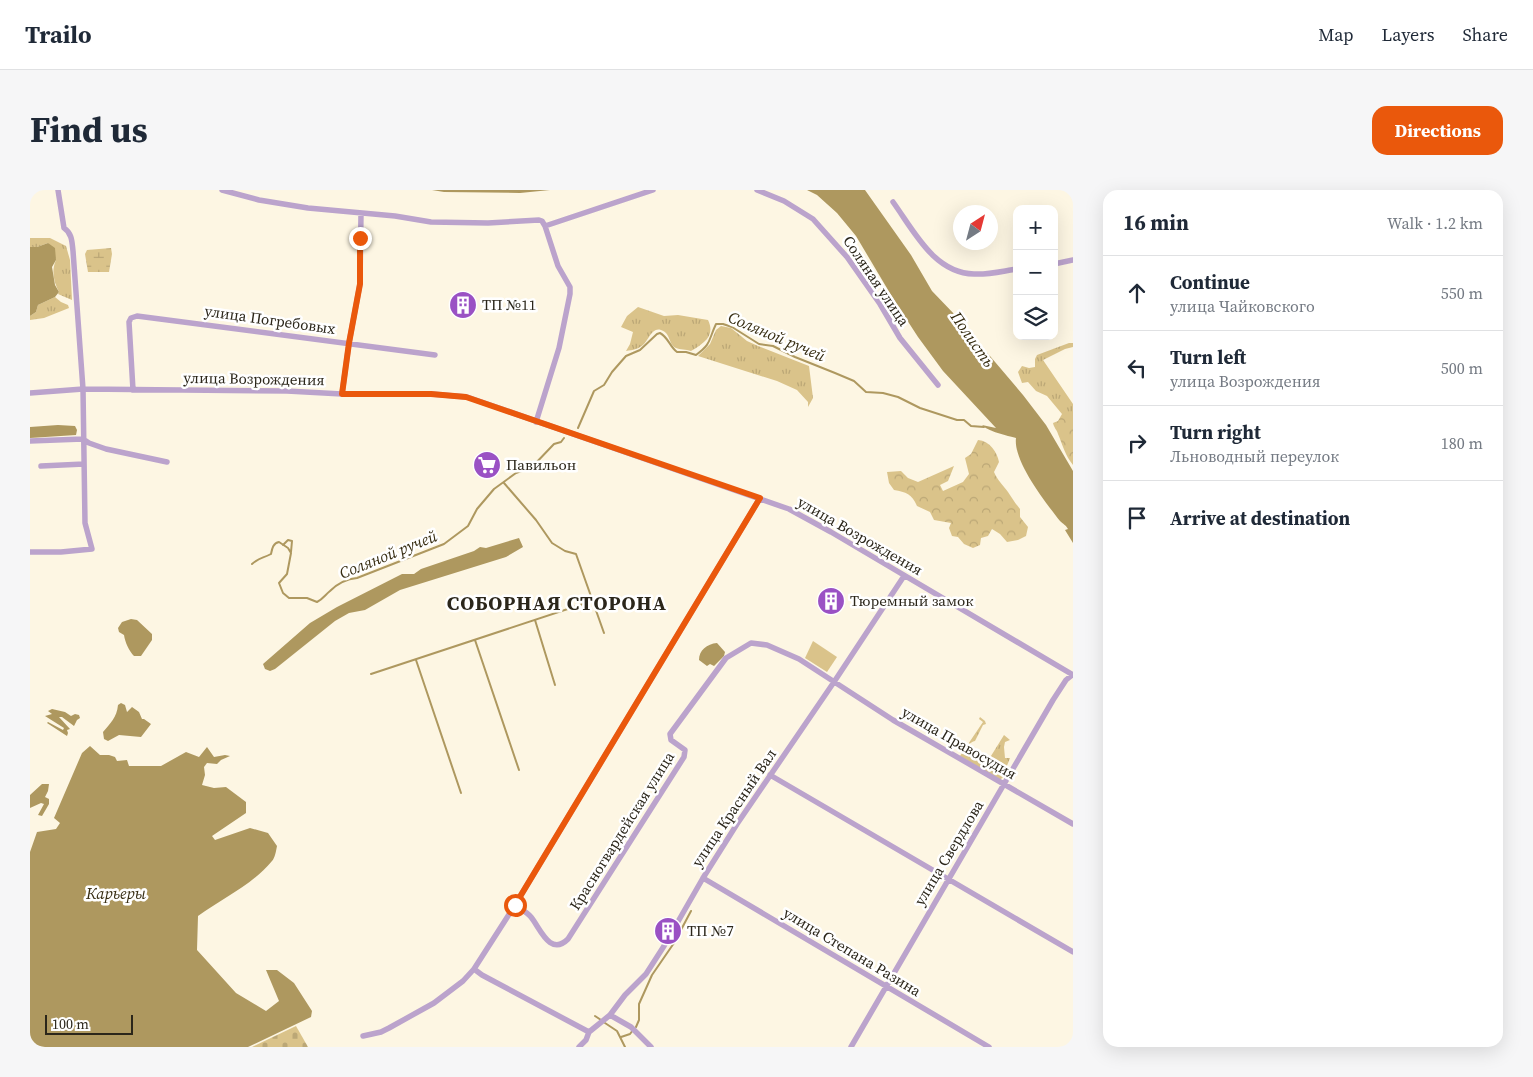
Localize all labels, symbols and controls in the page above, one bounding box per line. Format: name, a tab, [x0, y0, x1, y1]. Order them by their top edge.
text: Trailo	[25, 18, 92, 51]
text: Map	[1318, 22, 1353, 47]
text: Layers	[1381, 22, 1434, 47]
text: Share	[1462, 22, 1508, 47]
text: Find us	[30, 106, 148, 154]
button: Directions	[1372, 106, 1503, 155]
north arrow	[953, 205, 998, 250]
map controls	[1013, 205, 1058, 340]
button: +	[1013, 205, 1058, 250]
text: 16 min	[1123, 208, 1189, 237]
text: Walk · 1.2 km	[1387, 212, 1483, 234]
route end	[349, 227, 372, 250]
street label: Соляная улица	[838, 231, 915, 330]
button: −	[1013, 250, 1058, 295]
text: Continue	[1170, 269, 1250, 295]
icon: ahead	[1123, 279, 1151, 307]
text: 550 m	[1441, 282, 1483, 304]
building icon: ТП №11	[448, 290, 478, 320]
place label: ТП №11	[482, 294, 536, 315]
button: layers	[1013, 295, 1058, 340]
text: улица Чайковского	[1170, 295, 1315, 317]
street label: улица Погребовых	[203, 300, 337, 339]
water label: Соляной ручей	[725, 306, 830, 367]
water label: Полисть	[945, 306, 1000, 371]
text: Turn left	[1170, 344, 1246, 370]
icon: left	[1123, 354, 1151, 382]
text: 500 m	[1441, 357, 1483, 379]
street label: улица Возрождения	[183, 367, 325, 390]
text: улица Возрождения	[1170, 370, 1321, 392]
text: Turn right	[1170, 419, 1261, 445]
icon: right	[1123, 429, 1151, 457]
text: 180 m	[1441, 432, 1483, 454]
text: Льноводный переулок	[1170, 445, 1339, 467]
supermarket icon: Павильон	[472, 450, 502, 480]
place label: Павильон	[506, 454, 576, 475]
street label: улица Возрождения	[794, 491, 927, 580]
icon: arrive	[1123, 504, 1151, 532]
text: Arrive at destination	[1170, 505, 1350, 531]
water label: Соляной ручей	[336, 524, 441, 584]
building icon: Тюремный замок	[816, 586, 846, 616]
district label: СОБОРНАЯ СТОРОНА	[447, 589, 667, 617]
place label: Тюремный замок	[850, 590, 974, 611]
street label: улица Правосудия	[898, 701, 1021, 784]
street label: улица Красный Вал	[686, 744, 781, 871]
street label: Красногвардейская улица	[564, 747, 679, 914]
street label: улица Свердлова	[909, 796, 988, 909]
water label: Карьеры	[85, 882, 147, 904]
route start	[504, 894, 527, 917]
street label: улица Степана Разина	[779, 902, 925, 1001]
building icon: ТП №7	[653, 916, 683, 946]
place label: ТП №7	[687, 920, 734, 941]
scale bar	[45, 1012, 132, 1035]
text: 100 m	[52, 1014, 89, 1034]

